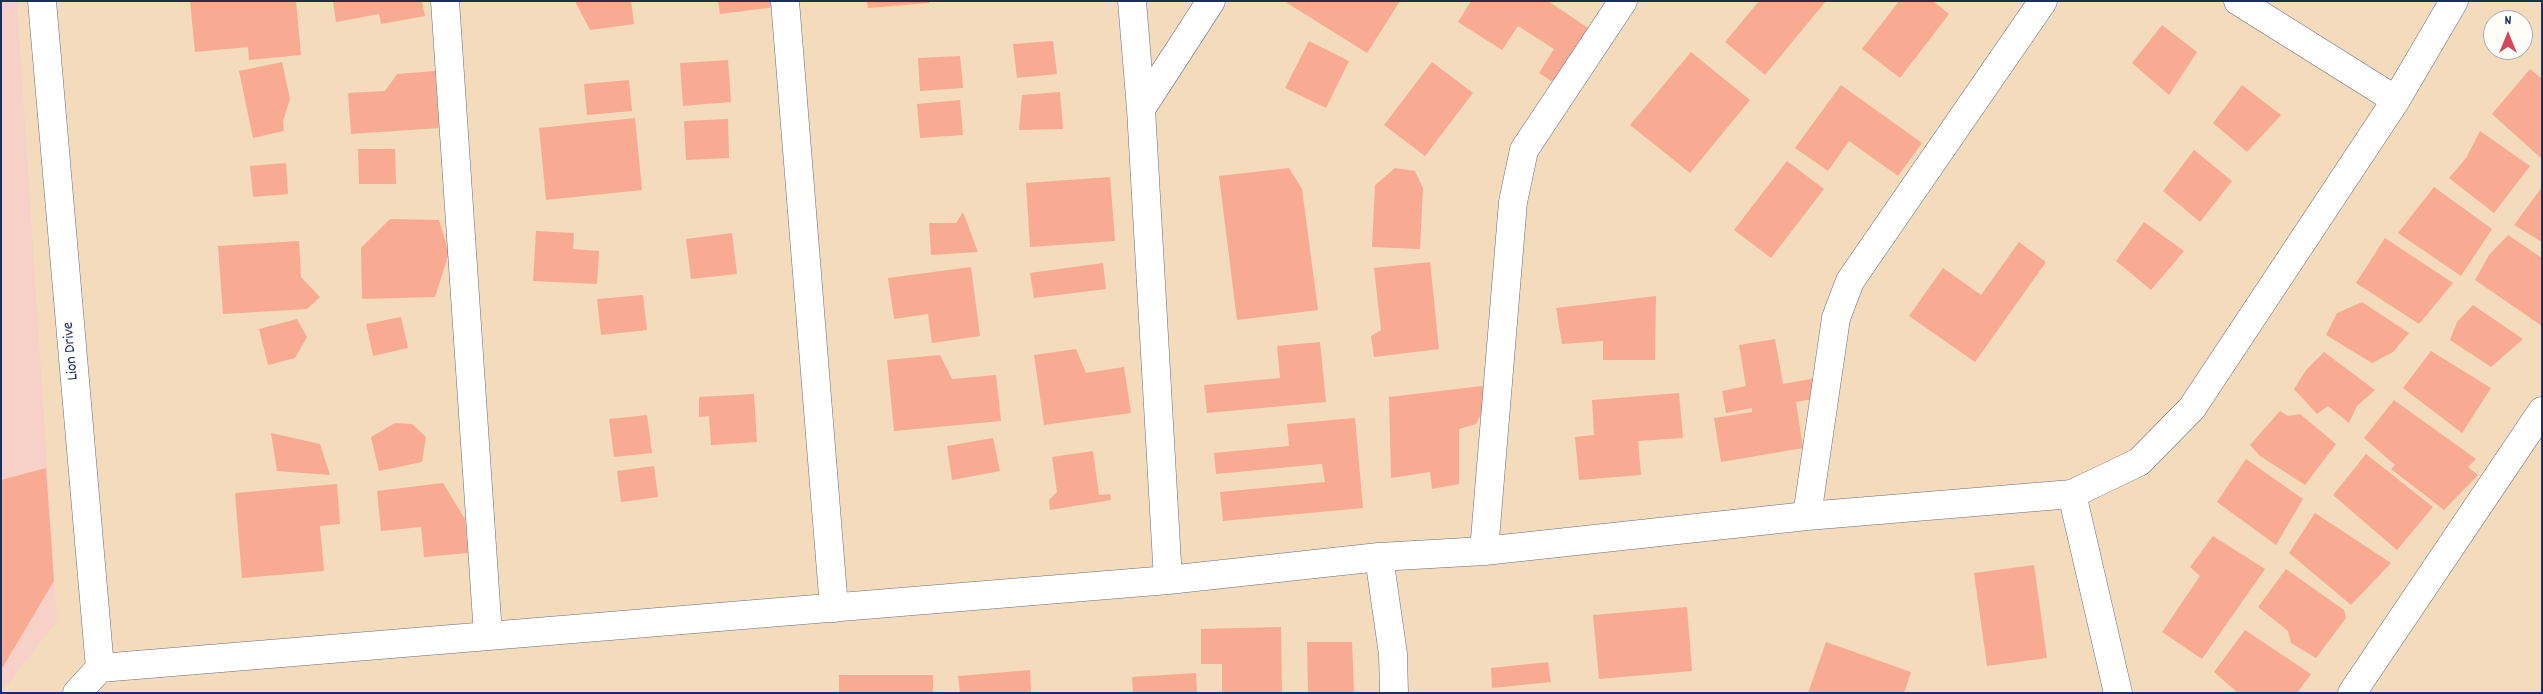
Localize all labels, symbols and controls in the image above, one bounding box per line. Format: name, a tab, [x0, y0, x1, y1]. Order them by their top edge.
north arrow	[2483, 10, 2533, 60]
text: N	[2505, 11, 2511, 31]
street label: Lion Drive	[60, 321, 84, 381]

